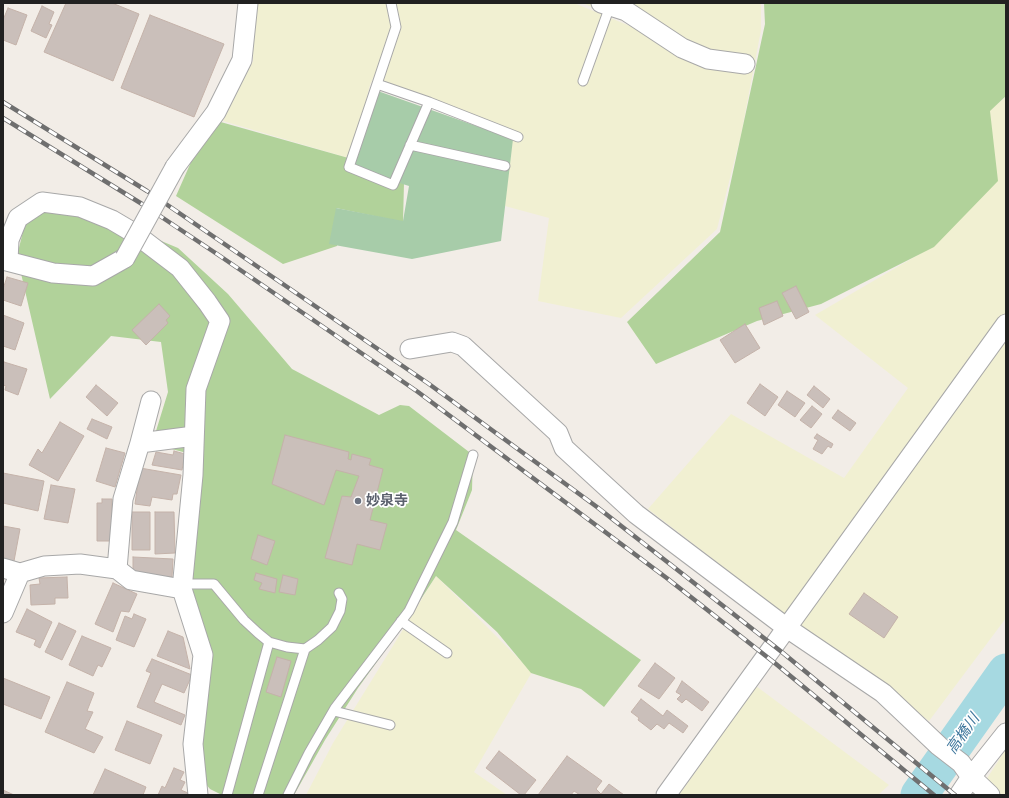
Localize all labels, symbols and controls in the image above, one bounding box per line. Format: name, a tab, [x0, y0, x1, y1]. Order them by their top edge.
place label: 妙泉寺	[366, 493, 408, 509]
marker: 妙泉寺	[353, 496, 363, 506]
water label: 高橋川	[943, 710, 983, 758]

